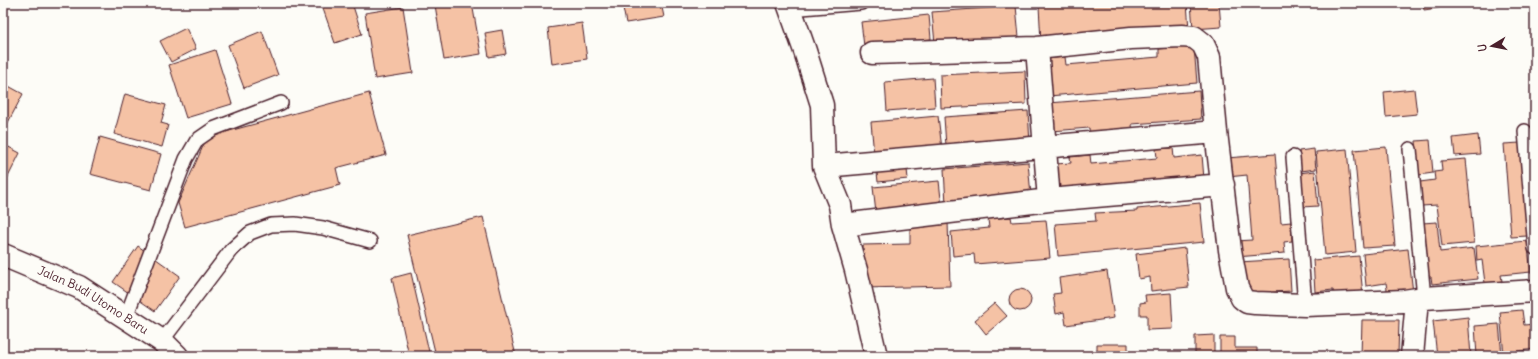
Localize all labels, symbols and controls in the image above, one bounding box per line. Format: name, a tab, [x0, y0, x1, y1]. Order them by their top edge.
north arrow	[1472, 26, 1512, 66]
text: U	[1475, 43, 1490, 53]
street label: Jalan Budi Utomo Baru	[36, 262, 152, 337]

